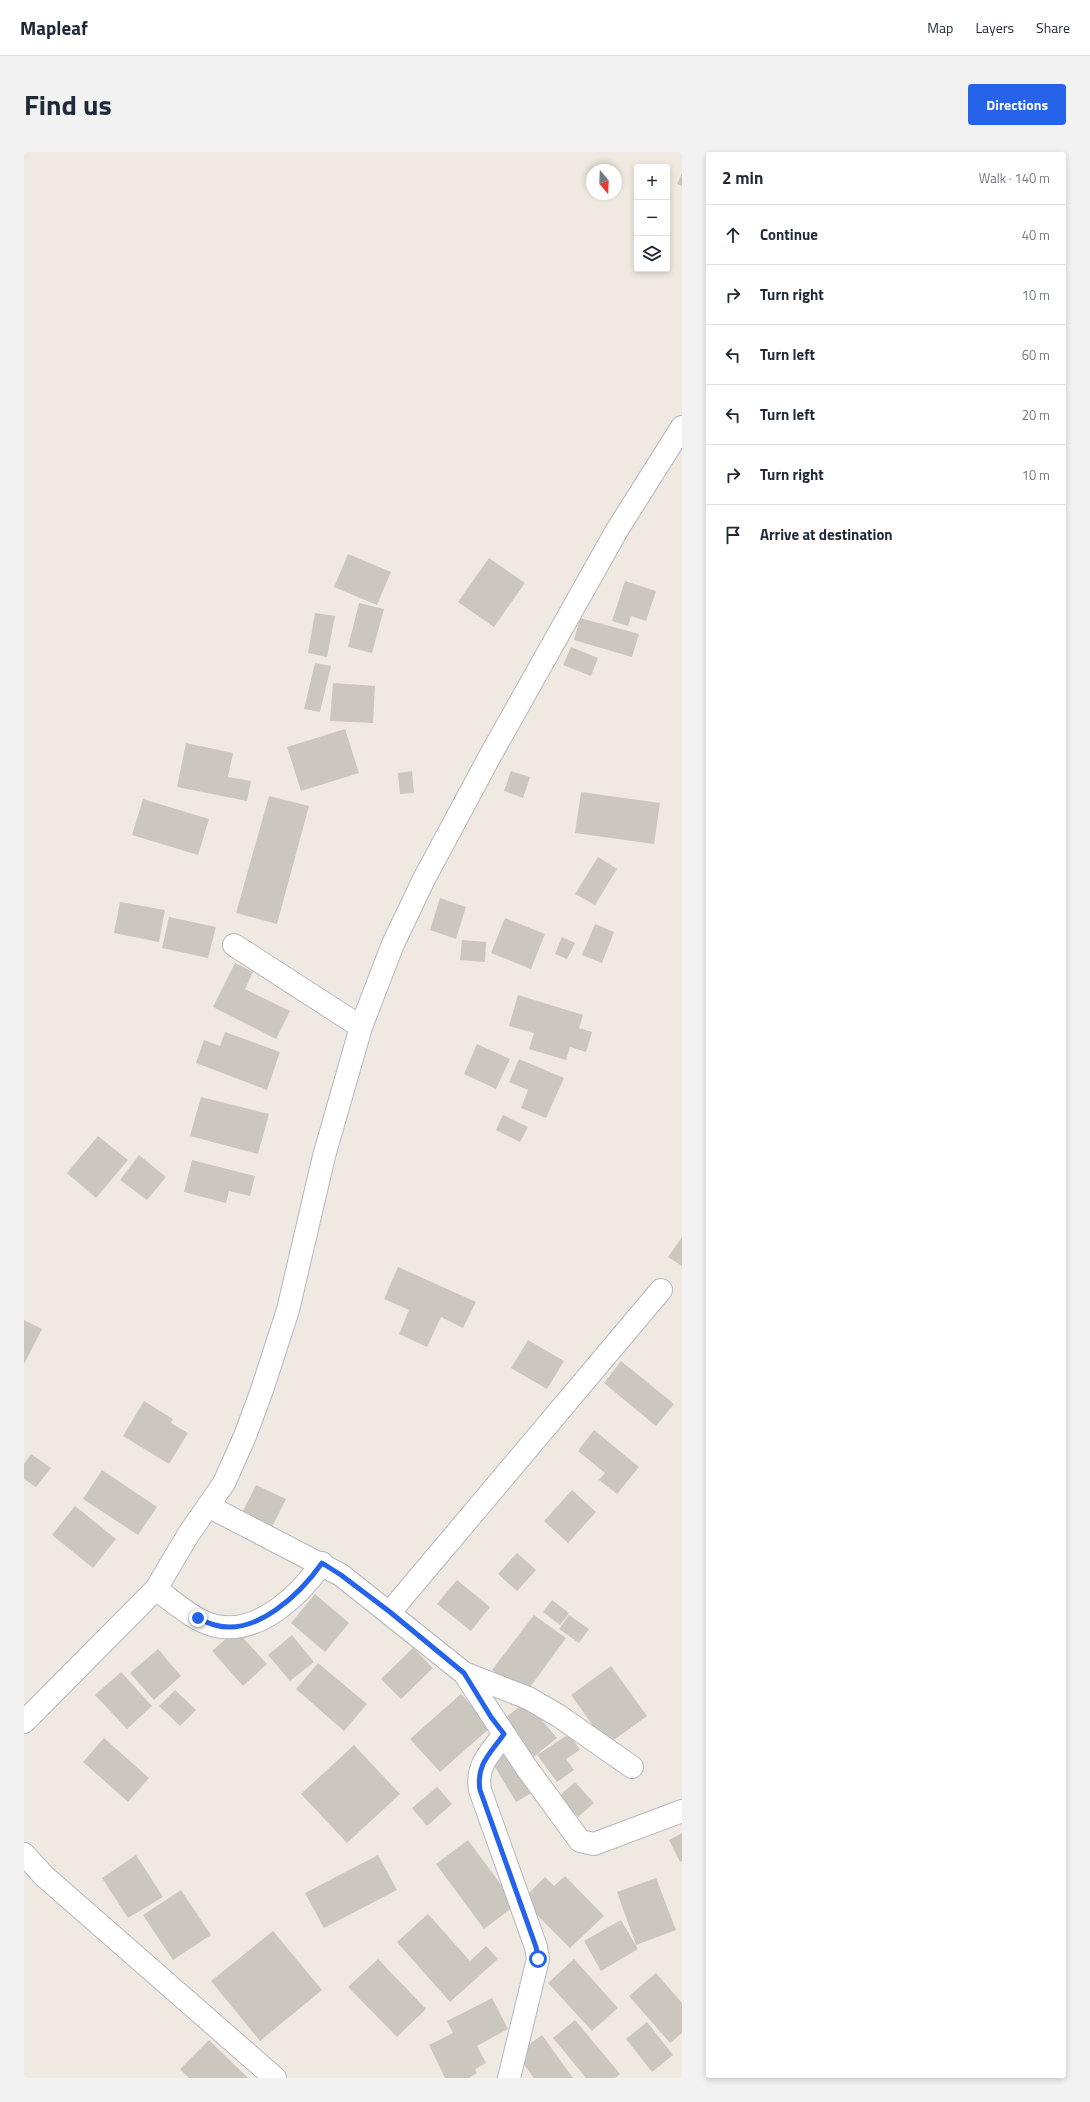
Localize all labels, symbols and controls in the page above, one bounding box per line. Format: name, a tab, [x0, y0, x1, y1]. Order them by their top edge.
text: Mapleaf	[20, 13, 88, 42]
text: Map	[927, 17, 953, 38]
text: Layers	[975, 17, 1014, 38]
text: Share	[1036, 17, 1070, 38]
text: Find us	[24, 83, 112, 126]
button: Directions	[968, 84, 1066, 125]
north arrow	[586, 164, 622, 200]
map controls	[634, 164, 670, 272]
button: +	[634, 164, 670, 200]
text: 2 min	[722, 165, 763, 191]
text: Walk · 140 m	[979, 168, 1050, 188]
button: −	[634, 200, 670, 236]
text: Continue	[760, 223, 818, 246]
icon: ahead	[722, 224, 744, 246]
text: 40 m	[1022, 225, 1050, 245]
button: layers	[634, 236, 670, 272]
text: Turn right	[760, 283, 824, 306]
icon: right	[722, 284, 744, 306]
text: 10 m	[1022, 285, 1050, 305]
text: Turn left	[760, 343, 815, 366]
icon: left	[722, 344, 744, 366]
text: 60 m	[1022, 345, 1050, 365]
text: Turn left	[760, 403, 815, 426]
icon: left	[722, 404, 744, 426]
text: 20 m	[1022, 405, 1050, 425]
text: Turn right	[760, 463, 824, 486]
icon: right	[722, 464, 744, 486]
text: 10 m	[1022, 465, 1050, 485]
text: Arrive at destination	[760, 523, 893, 546]
icon: arrive	[722, 524, 744, 546]
route end	[189, 1609, 207, 1627]
route start	[529, 1950, 547, 1968]

